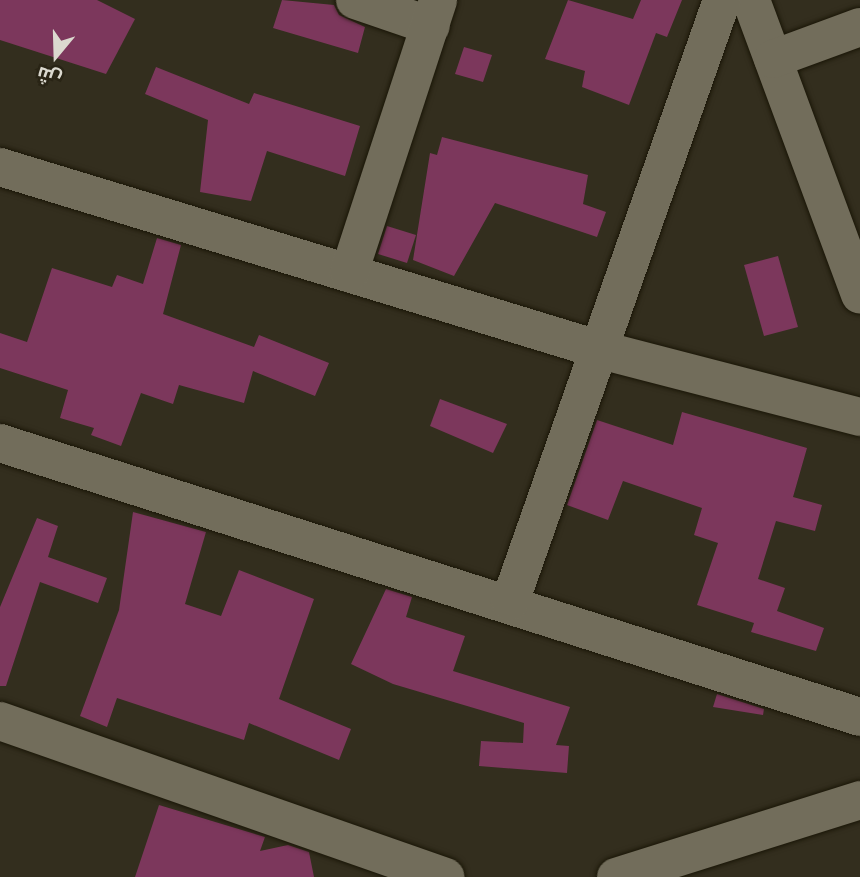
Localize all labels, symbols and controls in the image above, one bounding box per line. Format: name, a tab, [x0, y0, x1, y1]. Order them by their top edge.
north arrow	[21, 21, 91, 91]
text: ش	[33, 60, 65, 93]

